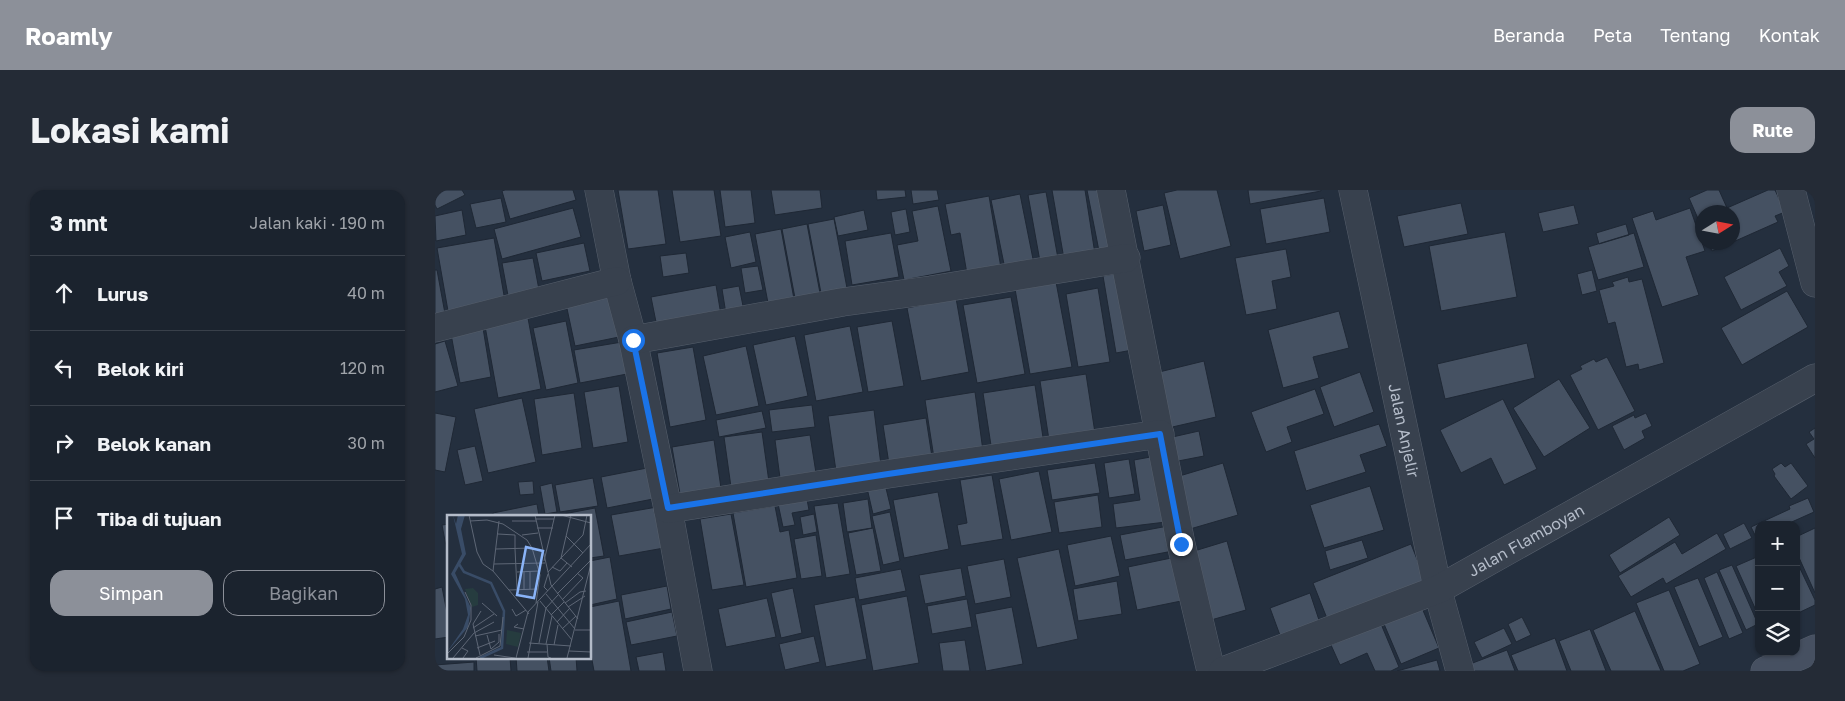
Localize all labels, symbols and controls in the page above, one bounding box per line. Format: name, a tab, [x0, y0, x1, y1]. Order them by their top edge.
text: Roamly	[25, 21, 113, 50]
text: Beranda	[1493, 24, 1565, 46]
text: Peta	[1593, 24, 1632, 46]
text: Tentang	[1660, 24, 1731, 46]
text: Kontak	[1759, 24, 1820, 46]
button: Rute	[1730, 107, 1815, 153]
text: Lokasi kami	[30, 109, 230, 151]
north arrow	[1695, 205, 1740, 250]
text: 3 mnt	[50, 210, 108, 236]
text: Jalan kaki · 190 m	[250, 213, 385, 233]
icon: ahead	[50, 279, 78, 307]
text: Lurus	[97, 282, 148, 305]
text: 40 m	[347, 283, 385, 303]
route start	[622, 329, 645, 352]
icon: left	[50, 354, 78, 382]
text: Belok kiri	[97, 357, 184, 380]
text: 120 m	[340, 358, 385, 378]
street label: Jalan Anjelir	[1384, 382, 1424, 480]
icon: right	[50, 429, 78, 457]
text: Belok kanan	[97, 432, 211, 455]
text: 30 m	[348, 433, 385, 453]
street label: Jalan Flamboyan	[1464, 499, 1588, 581]
icon: arrive	[50, 504, 78, 532]
text: Tiba di tujuan	[97, 507, 222, 530]
inset map	[447, 515, 591, 658]
map controls	[1755, 521, 1800, 656]
button: +	[1755, 521, 1800, 566]
route end	[1170, 533, 1193, 556]
button: −	[1755, 566, 1800, 611]
button: Simpan	[50, 570, 213, 616]
button: Bagikan	[223, 570, 385, 616]
button: layers	[1755, 611, 1800, 656]

